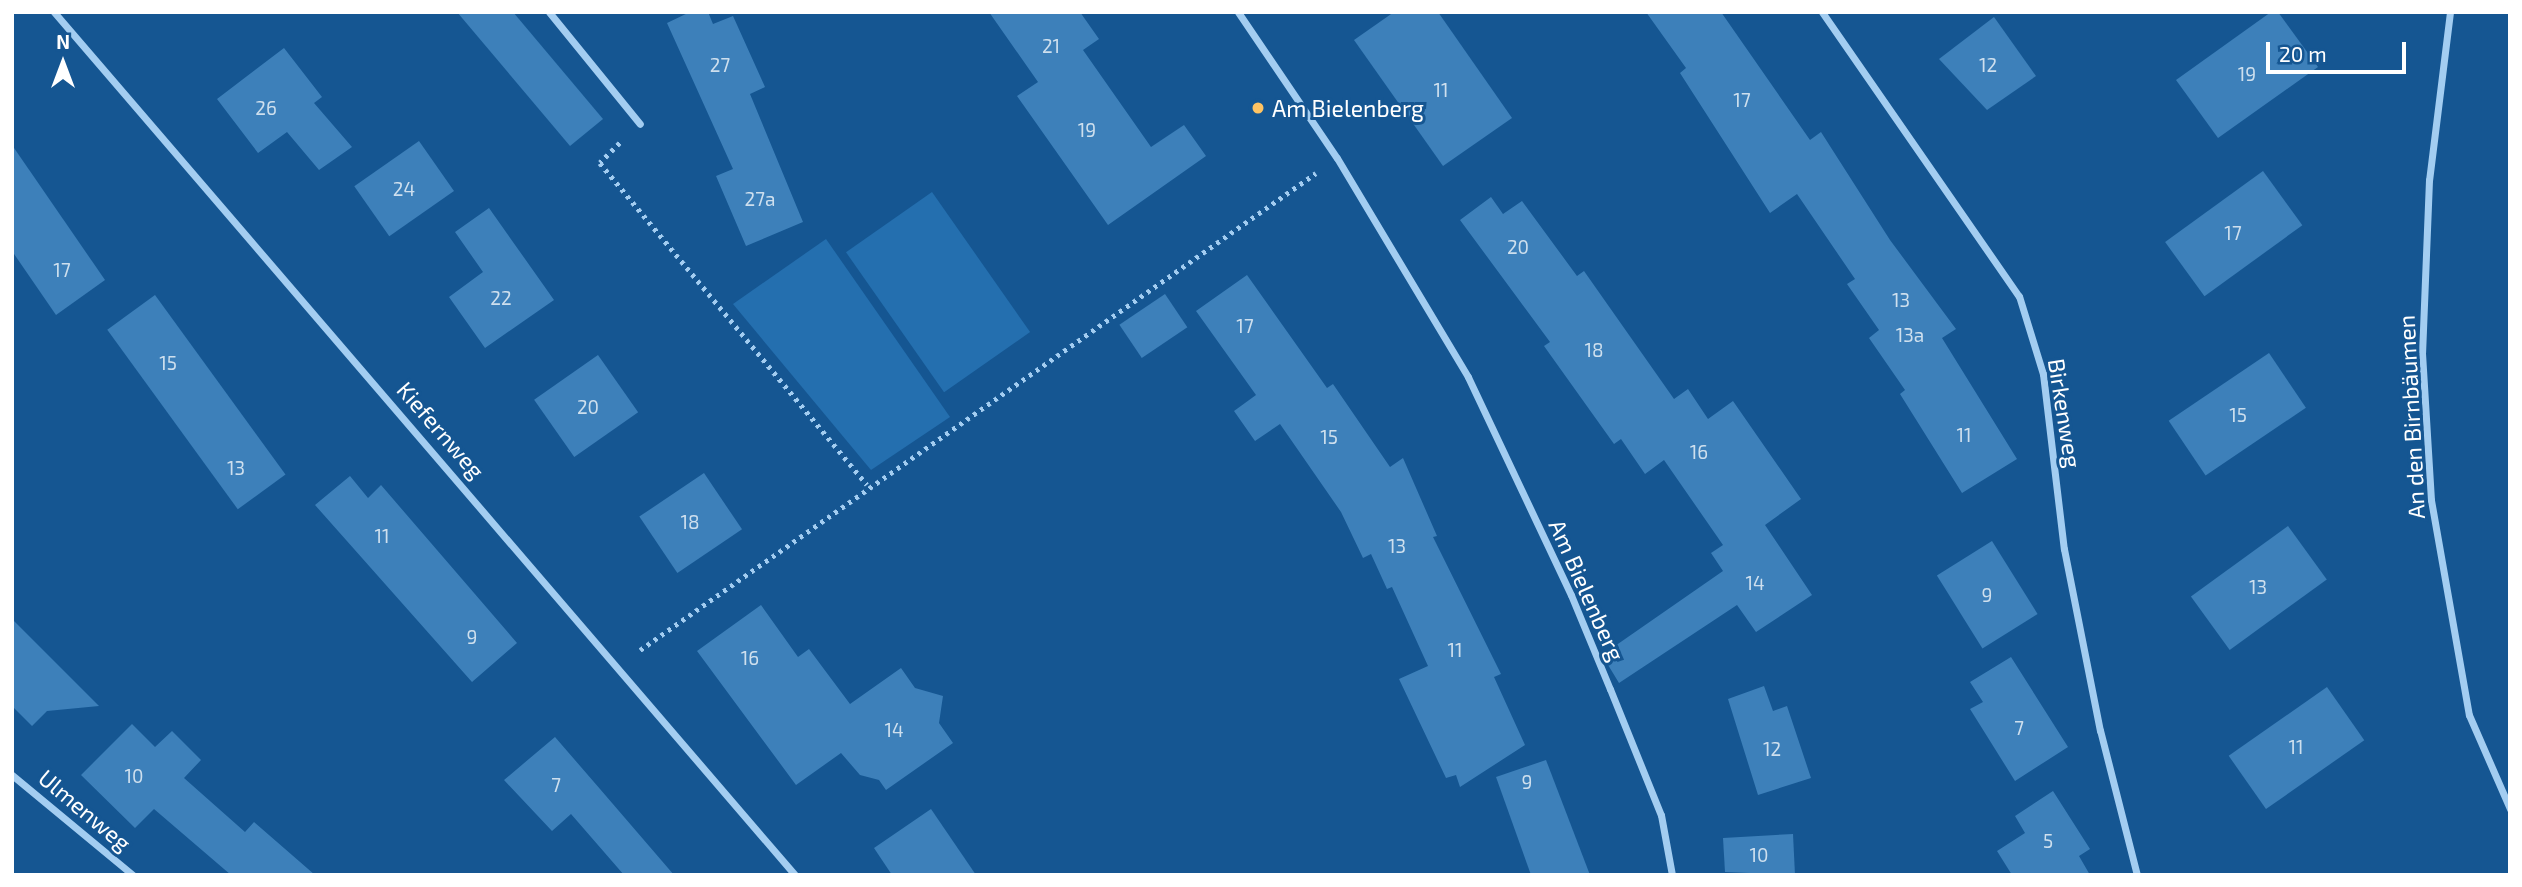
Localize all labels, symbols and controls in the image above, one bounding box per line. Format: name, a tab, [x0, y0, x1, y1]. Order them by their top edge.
north arrow	[28, 28, 98, 98]
scale bar	[2270, 28, 2410, 72]
text: N	[56, 30, 70, 53]
house number: 21	[1042, 35, 1060, 57]
text: 20 m	[2279, 41, 2327, 66]
house number: 27	[710, 54, 730, 76]
house number: 12	[1979, 54, 1997, 76]
house number: 19	[2238, 63, 2256, 85]
house number: 11	[1433, 79, 1449, 101]
house number: 17	[1733, 89, 1751, 111]
place label: Am Bielenberg	[1272, 94, 1424, 122]
house number: 26	[255, 97, 277, 119]
marker: Am Bielenberg	[1250, 100, 1266, 116]
house number: 19	[1078, 119, 1096, 141]
house number: 24	[393, 178, 415, 200]
house number: 27a	[745, 188, 775, 210]
house number: 17	[2224, 222, 2242, 244]
house number: 20	[1507, 236, 1529, 258]
house number: 17	[53, 259, 71, 281]
house number: 22	[490, 287, 512, 309]
house number: 13	[1892, 289, 1910, 311]
street label: An den Birnbäumen	[2392, 314, 2430, 520]
house number: 17	[1236, 315, 1254, 337]
house number: 13a	[1896, 324, 1924, 346]
house number: 18	[1584, 339, 1604, 361]
house number: 15	[159, 352, 177, 374]
street label: Birkenweg	[2043, 356, 2087, 470]
street label: Kiefernweg	[391, 376, 491, 484]
house number: 20	[577, 396, 599, 418]
house number: 15	[2229, 404, 2247, 426]
house number: 11	[1956, 424, 1972, 446]
house number: 15	[1320, 426, 1338, 448]
house number: 16	[1690, 441, 1708, 463]
house number: 13	[227, 457, 245, 479]
house number: 18	[680, 511, 700, 533]
street label: Am Bielenberg	[1544, 515, 1630, 665]
house number: 11	[374, 525, 390, 547]
house number: 13	[1388, 535, 1406, 557]
house number: 14	[1745, 572, 1765, 594]
house number: 13	[2249, 576, 2267, 598]
house number: 9	[1982, 584, 1992, 606]
house number: 9	[467, 626, 477, 648]
house number: 11	[1447, 639, 1463, 661]
house number: 16	[741, 647, 759, 669]
house number: 7	[2014, 717, 2024, 739]
house number: 14	[884, 719, 904, 741]
house number: 11	[2288, 736, 2304, 758]
house number: 12	[1763, 738, 1781, 760]
street label: Ulmenweg	[33, 763, 137, 857]
house number: 10	[124, 765, 144, 787]
house number: 9	[1522, 771, 1532, 793]
house number: 7	[551, 774, 561, 796]
house number: 5	[2043, 830, 2053, 852]
house number: 10	[1749, 844, 1769, 866]

